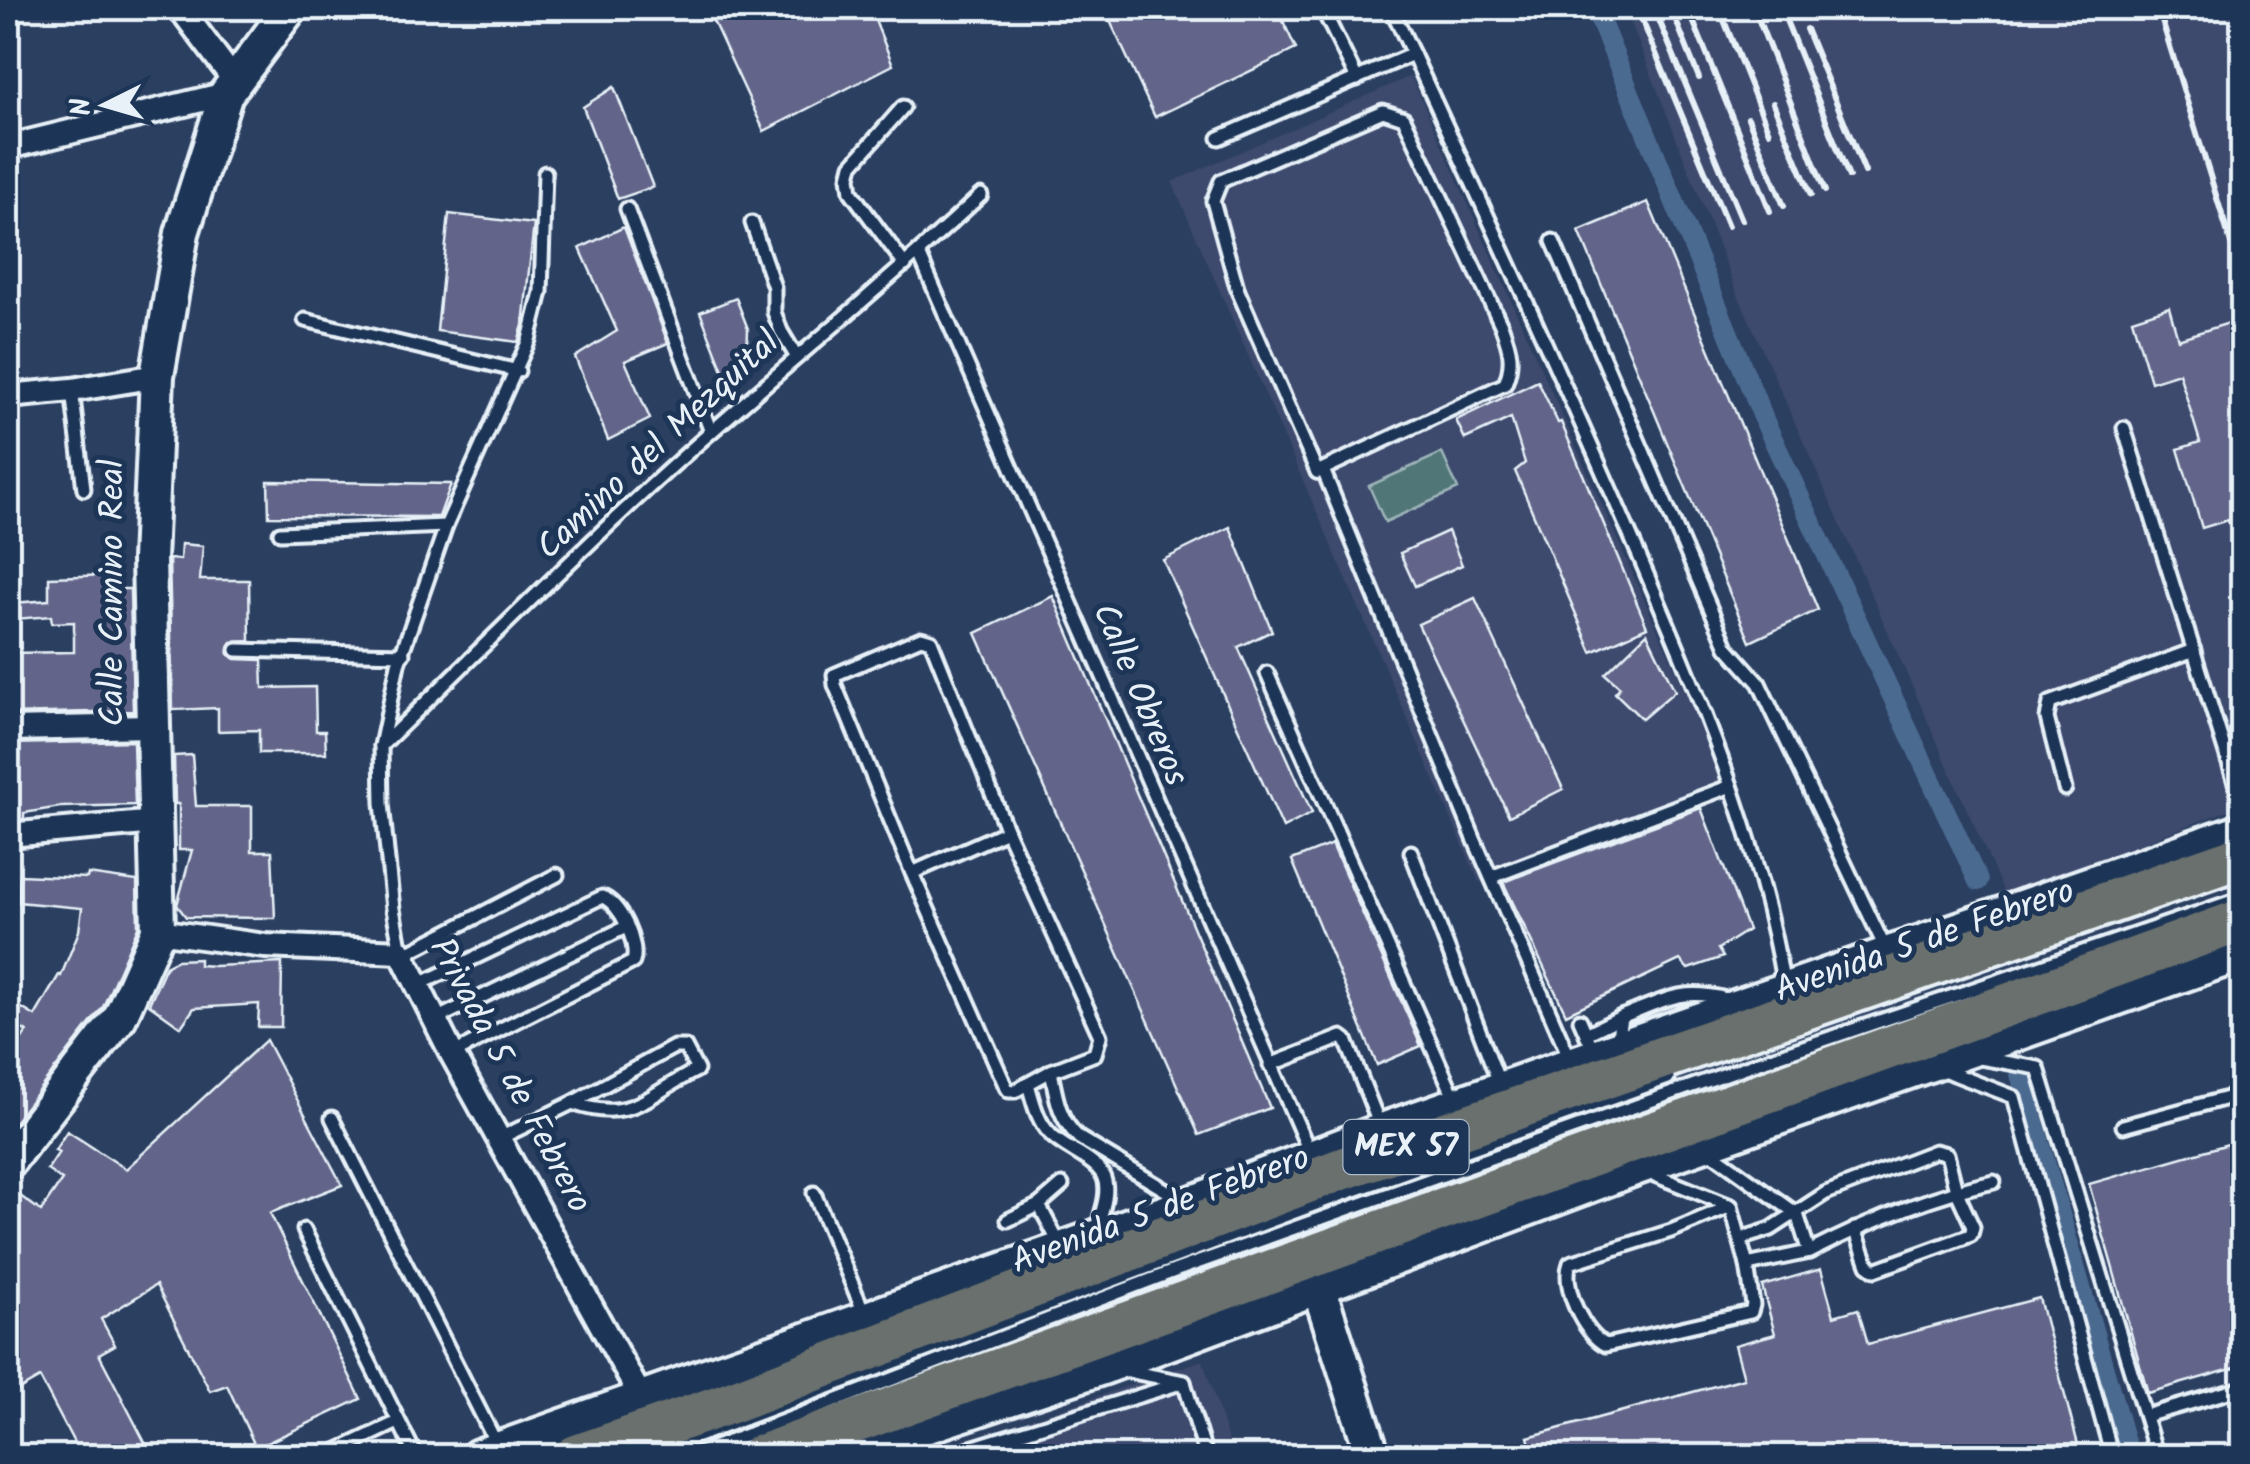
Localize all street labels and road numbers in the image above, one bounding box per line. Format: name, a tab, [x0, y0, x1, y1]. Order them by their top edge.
street label: Camino del Mezquital	[524, 317, 794, 575]
street label: Calle Camino Real	[86, 459, 142, 727]
street label: Calle Obreros	[1075, 595, 1203, 795]
street label: Avenida 5 de Febrero	[1767, 864, 2083, 1020]
street label: Privada 5 de Febrero	[413, 928, 605, 1224]
road number: MEX 57	[1344, 1120, 1468, 1174]
street label: Avenida 5 de Febrero	[1004, 1131, 1318, 1291]

